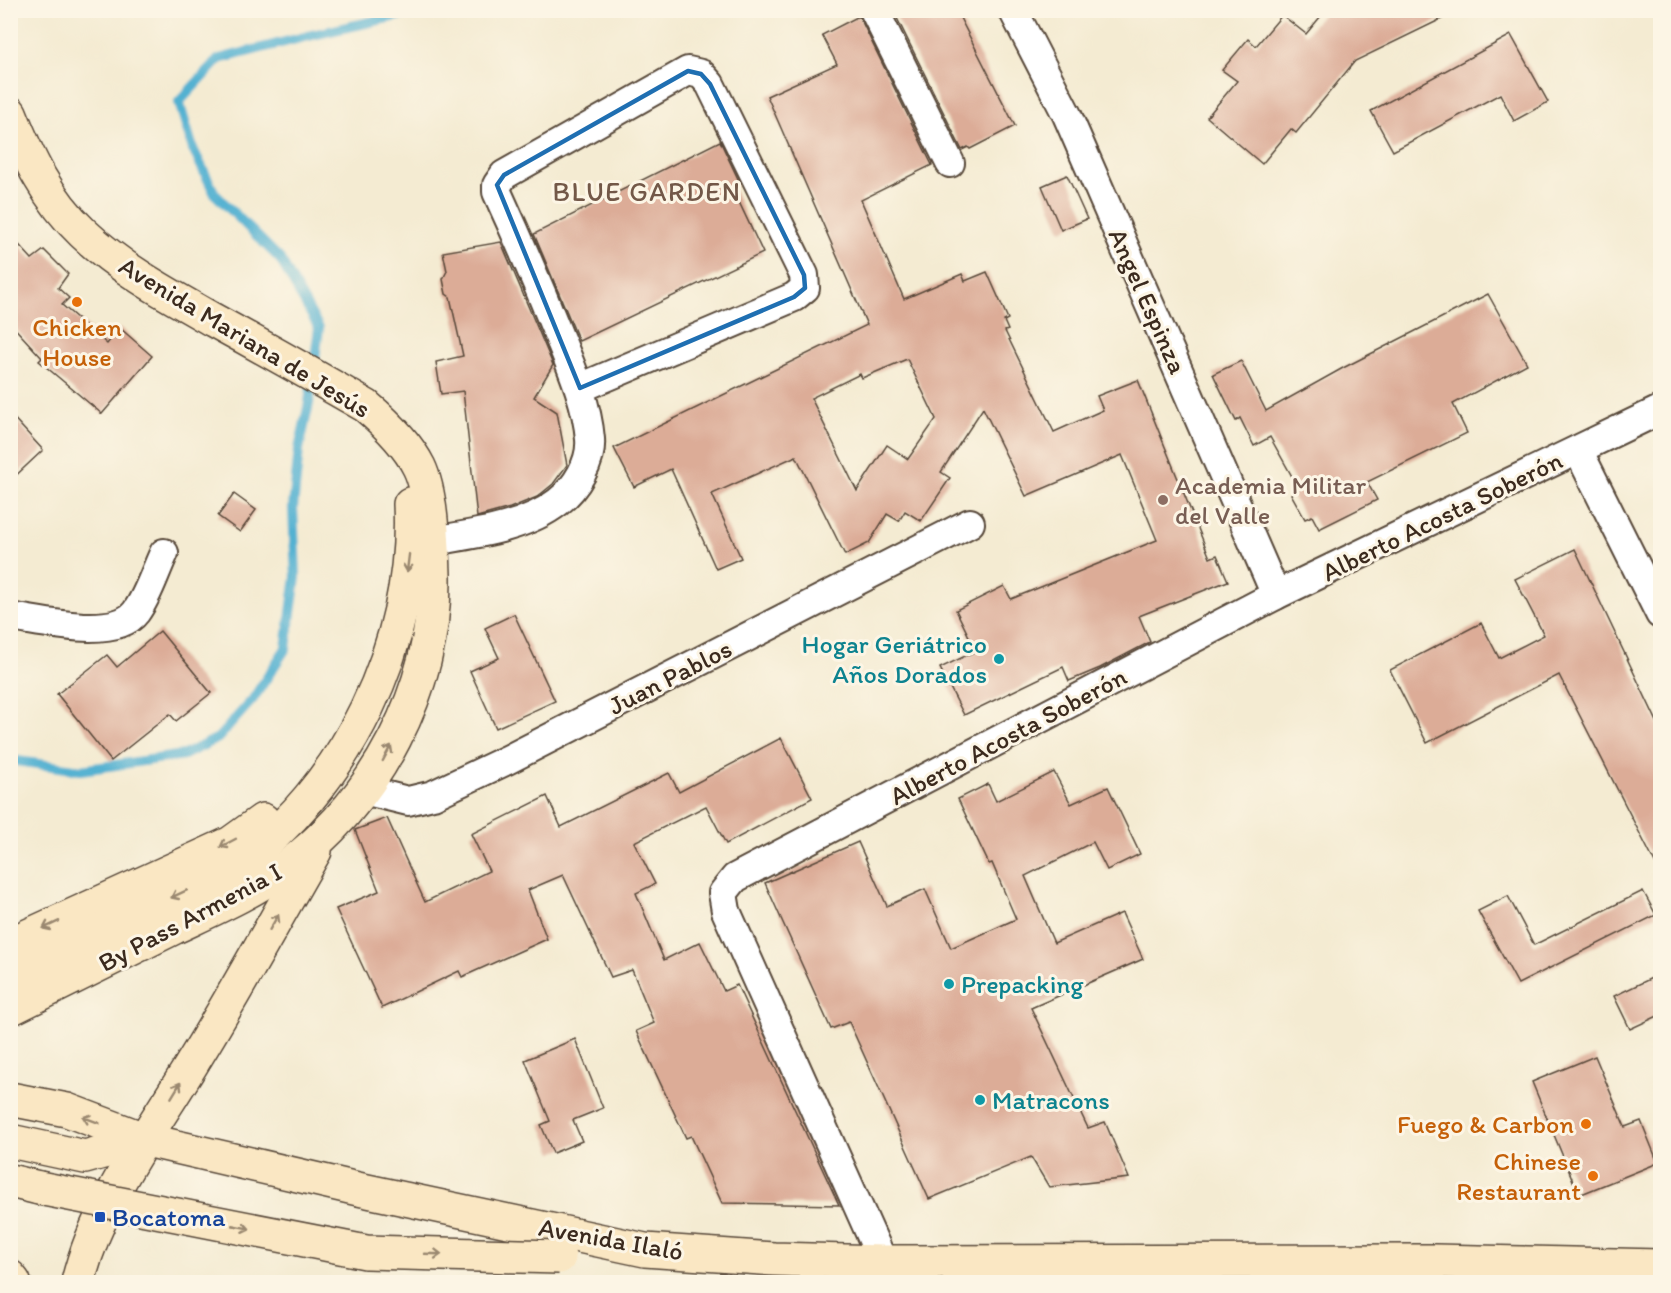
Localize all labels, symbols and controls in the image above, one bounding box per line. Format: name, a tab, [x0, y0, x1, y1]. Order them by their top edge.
district label: BLUE GARDEN	[553, 175, 741, 208]
street label: Angel Espinza	[1102, 223, 1195, 379]
street label: Avenida Mariana de Jesús	[114, 249, 376, 425]
marker: Chicken House	[70, 295, 84, 309]
place label: Chicken House	[32, 311, 122, 373]
street label: Alberto Acosta Soberón	[1316, 444, 1568, 588]
place label: Academia Militar del Valle	[1175, 469, 1367, 531]
marker: Academia Militar del Valle	[1156, 493, 1170, 507]
one-way arrow	[403, 553, 414, 573]
place label: Hogar Geriátrico Años Dorados	[801, 628, 987, 690]
street label: Juan Pablos	[603, 632, 737, 722]
marker: Hogar Geriátrico Años Dorados	[992, 652, 1006, 666]
street label: Alberto Acosta Soberón	[884, 660, 1132, 812]
one-way arrow	[381, 745, 393, 762]
one-way arrow	[220, 837, 237, 849]
street label: By Pass Armenia I	[93, 855, 287, 979]
one-way arrow	[170, 888, 188, 900]
one-way arrow	[268, 914, 280, 931]
one-way arrow	[43, 920, 61, 932]
place label: Prepacking	[961, 968, 1084, 1000]
marker: Prepacking	[942, 977, 956, 991]
one-way arrow	[171, 1082, 183, 1099]
place label: Matracons	[992, 1084, 1110, 1116]
marker: Matracons	[973, 1093, 987, 1107]
place label: Fuego & Carbon	[1397, 1108, 1574, 1140]
one-way arrow	[82, 1113, 101, 1124]
marker: Fuego & Carbon	[1579, 1117, 1593, 1131]
place label: Chinese Restaurant	[1456, 1145, 1581, 1207]
marker: Chinese Restaurant	[1586, 1169, 1600, 1183]
place label: Bocatoma	[112, 1201, 226, 1233]
marker: Bocatoma	[93, 1210, 107, 1224]
street label: Avenida Ilaló	[536, 1211, 686, 1267]
one-way arrow	[230, 1222, 250, 1233]
one-way arrow	[423, 1249, 443, 1260]

